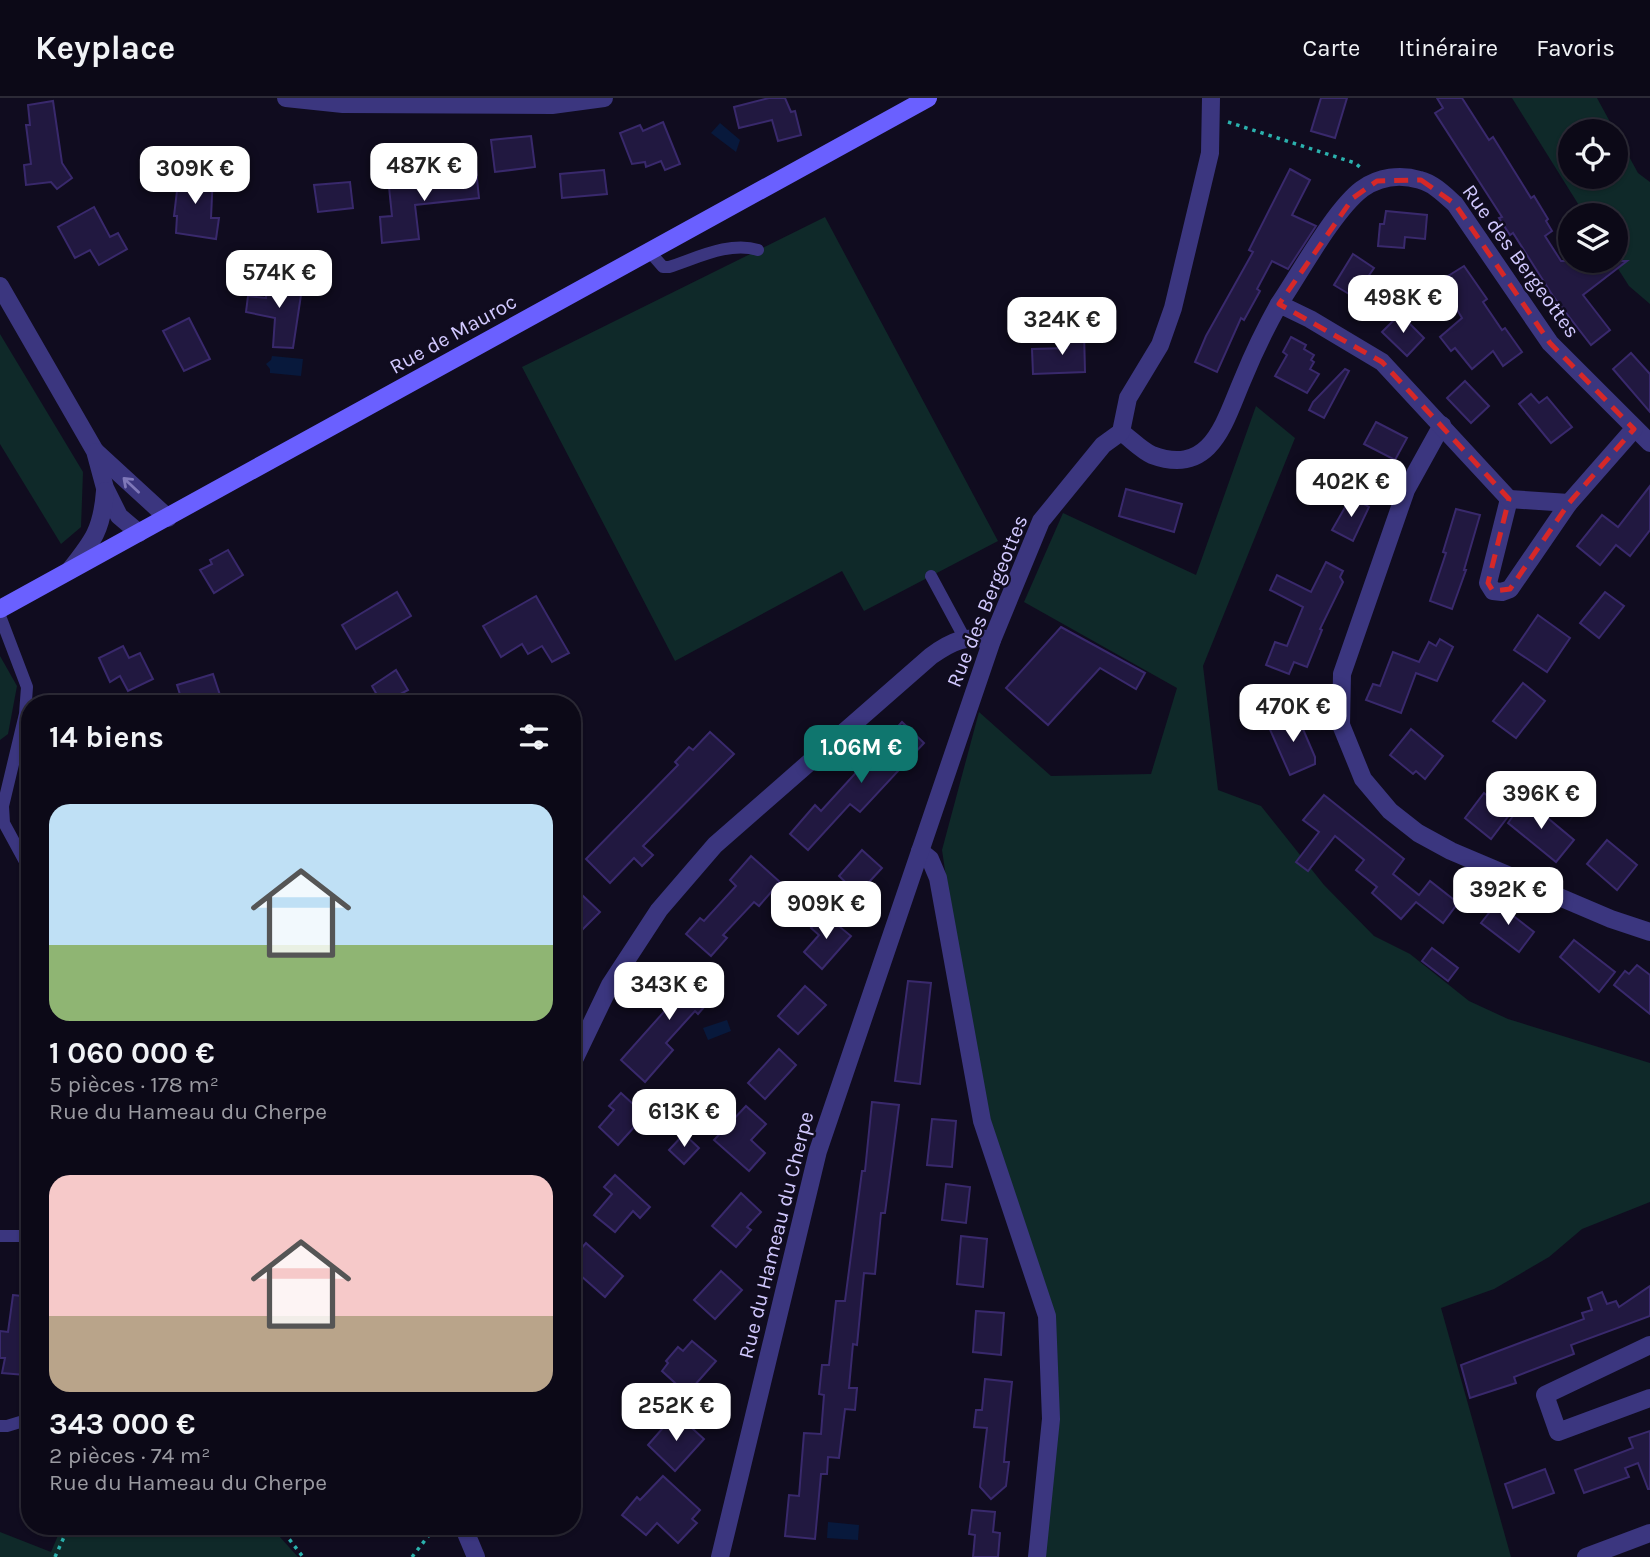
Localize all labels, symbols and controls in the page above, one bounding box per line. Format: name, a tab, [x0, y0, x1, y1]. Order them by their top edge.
text: Keyplace	[35, 29, 175, 67]
text: Carte	[1302, 34, 1360, 62]
text: Itinéraire	[1398, 34, 1498, 62]
text: Favoris	[1536, 34, 1615, 62]
map controls	[1558, 119, 1628, 273]
button: locate	[1558, 119, 1628, 189]
pin: 487K €	[367, 144, 481, 203]
pin: 309K €	[138, 146, 252, 206]
text: 487K €	[386, 152, 462, 179]
text: 309K €	[156, 155, 234, 182]
street label: Rue des Bergeottes	[1457, 180, 1585, 342]
button: layers	[1558, 203, 1628, 273]
pin: 574K €	[222, 250, 336, 310]
text: 574K €	[242, 259, 316, 286]
pin: 498K €	[1346, 275, 1460, 335]
text: 498K €	[1364, 284, 1442, 311]
street label: Rue de Mauroc	[385, 289, 521, 379]
pin: 324K €	[1005, 298, 1119, 357]
text: 324K €	[1023, 306, 1101, 333]
pin: 402K €	[1294, 460, 1408, 519]
text: 402K €	[1312, 468, 1390, 495]
one-way arrow	[122, 477, 140, 493]
street label: Rue des Bergeottes	[942, 511, 1032, 691]
pin: 470K €	[1236, 684, 1350, 744]
text: 470K €	[1255, 693, 1331, 720]
icon: filters	[515, 718, 553, 756]
text: 14 biens	[49, 719, 164, 755]
pin: 1.06M €	[796, 726, 926, 785]
text: 1.06M €	[820, 734, 902, 761]
pin: 396K €	[1484, 772, 1598, 831]
text: 396K €	[1502, 780, 1580, 807]
icon: home	[238, 850, 364, 976]
pin: 392K €	[1451, 868, 1565, 927]
text: 392K €	[1469, 876, 1547, 903]
pin: 909K €	[769, 882, 883, 941]
text: 909K €	[787, 890, 865, 917]
pin: 343K €	[612, 962, 726, 1022]
text: 343K €	[630, 971, 708, 998]
text: 1 060 000 €	[49, 1035, 215, 1071]
text: 5 pièces · 178 m²	[49, 1071, 219, 1098]
pin: 613K €	[627, 1090, 741, 1149]
text: Rue du Hameau du Cherpe	[49, 1098, 327, 1125]
text: 613K €	[648, 1098, 720, 1125]
street label: Rue du Hameau du Cherpe	[734, 1109, 818, 1361]
icon: home	[238, 1221, 364, 1347]
pin: 252K €	[619, 1384, 733, 1443]
text: 252K €	[638, 1392, 714, 1419]
text: 343 000 €	[49, 1406, 195, 1442]
text: 2 pièces · 74 m²	[49, 1442, 211, 1469]
text: Rue du Hameau du Cherpe	[49, 1469, 327, 1496]

